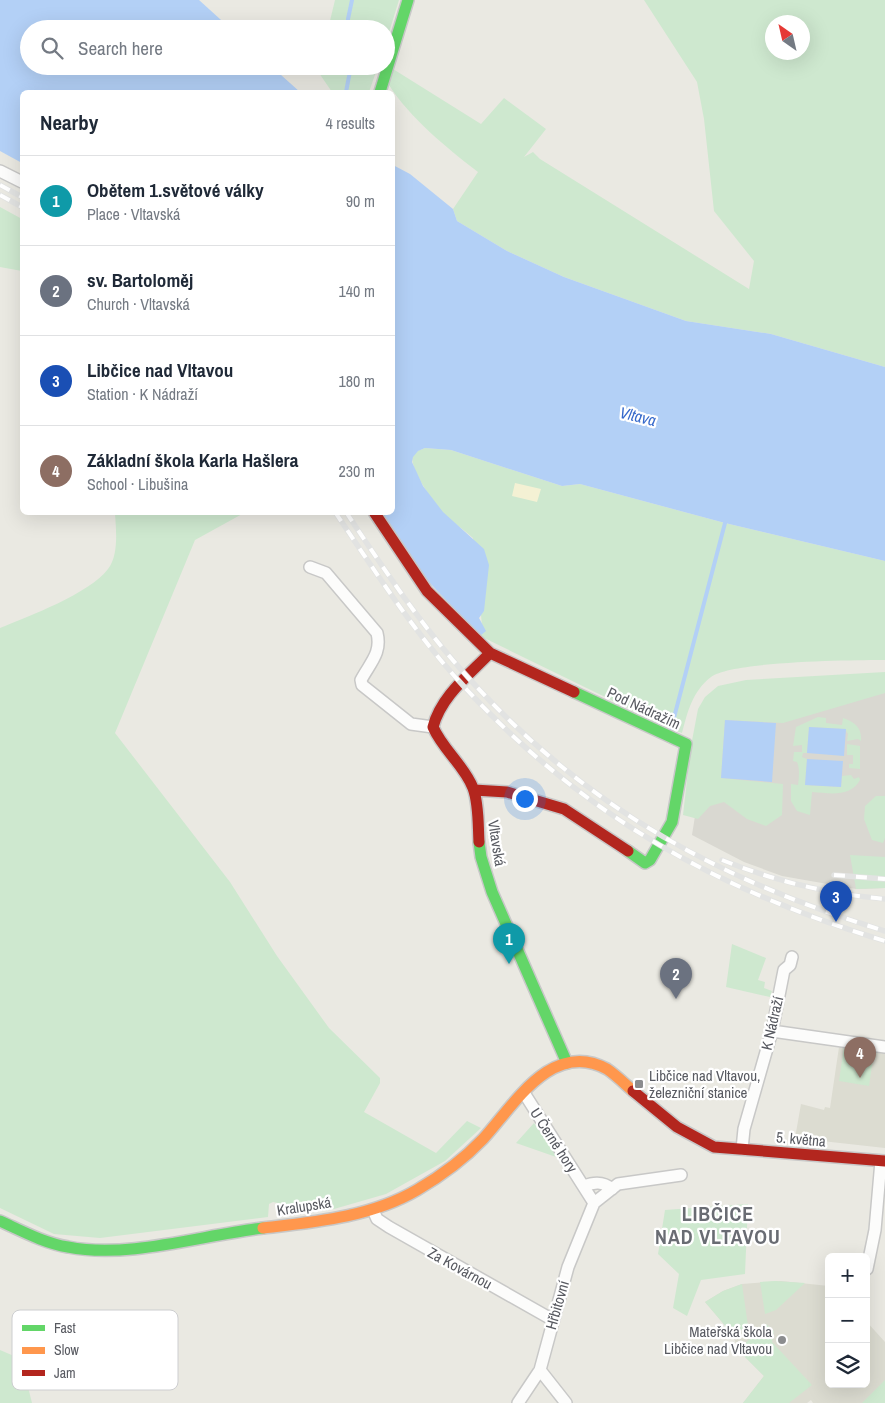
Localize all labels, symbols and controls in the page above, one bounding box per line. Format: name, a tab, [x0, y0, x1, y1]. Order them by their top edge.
north arrow	[765, 15, 810, 60]
search box	[20, 20, 395, 75]
icon: search	[38, 34, 66, 62]
text: Search here	[78, 35, 163, 61]
text: Nearby	[40, 108, 98, 137]
text: 4 results	[325, 112, 375, 134]
text: Obětem 1.světové války	[87, 177, 264, 203]
text: 1	[52, 190, 60, 212]
text: 90 m	[346, 190, 375, 212]
text: Place · Vltavská	[87, 203, 180, 225]
text: sv. Bartoloměj	[87, 267, 193, 293]
text: 2	[52, 280, 60, 302]
text: 140 m	[339, 280, 375, 302]
text: Church · Vltavská	[87, 293, 190, 315]
text: Libčice nad Vltavou	[87, 357, 233, 383]
text: 3	[52, 370, 60, 392]
text: 180 m	[339, 370, 375, 392]
text: Station · K Nádraží	[87, 383, 198, 405]
water label: Vltava	[618, 401, 658, 431]
text: Základní škola Karla Hašlera	[87, 447, 298, 473]
text: 4	[52, 460, 60, 482]
text: 230 m	[339, 460, 375, 482]
text: School · Libušina	[87, 473, 188, 495]
street label: Pod Nádražím	[604, 682, 684, 734]
your location	[512, 786, 538, 812]
street label: Vltavská	[483, 818, 511, 868]
pin: 3	[820, 881, 852, 922]
pin: 1	[493, 923, 525, 964]
pin: 2	[660, 958, 692, 999]
street label: K Nádraží	[756, 993, 789, 1052]
pin: 4	[844, 1037, 876, 1078]
place label: Libčice nad Vltavou, železniční stanice	[649, 1065, 760, 1103]
marker: Libčice nad Vltavou, železniční stanice	[633, 1078, 645, 1090]
street label: U Černé hory	[525, 1104, 583, 1177]
street label: 5. května	[775, 1126, 827, 1152]
street label: Kralupská	[275, 1191, 333, 1221]
district label: LIBČICE NAD VLTAVOU	[655, 1200, 781, 1250]
street label: Za Kovárnou	[424, 1242, 496, 1294]
map controls	[825, 1253, 870, 1388]
button: +	[825, 1253, 870, 1298]
street label: Hřbitovní	[540, 1278, 574, 1332]
button: −	[825, 1298, 870, 1343]
legend	[12, 1310, 178, 1390]
text: Fast	[54, 1319, 76, 1337]
place label: Mateřská škola Libčice nad Vltavou	[664, 1321, 772, 1359]
marker: Mateřská škola Libčice nad Vltavou	[776, 1334, 788, 1346]
text: Slow	[54, 1341, 80, 1359]
button: layers	[825, 1343, 870, 1388]
text: Jam	[54, 1364, 76, 1382]

